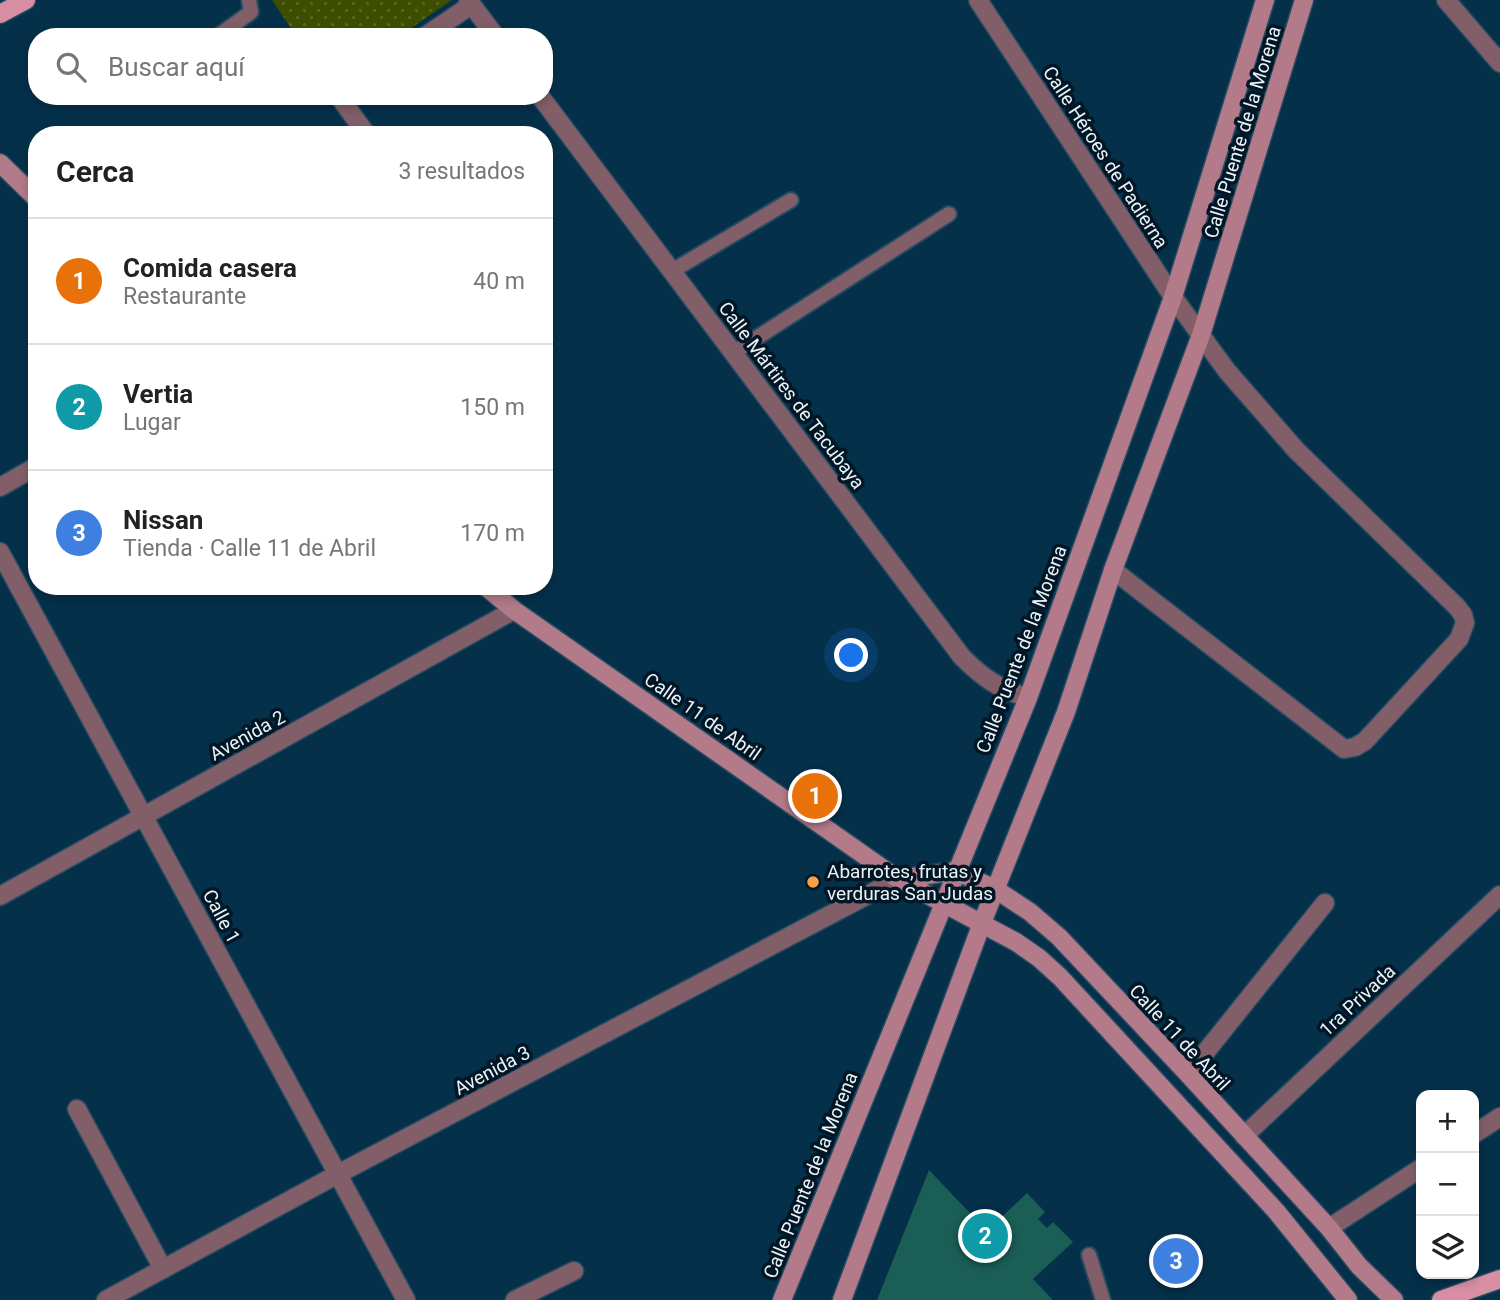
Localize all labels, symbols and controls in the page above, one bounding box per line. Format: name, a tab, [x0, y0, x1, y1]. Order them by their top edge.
street label: Calle Puente de la Morena	[1199, 23, 1286, 241]
search box	[28, 28, 553, 105]
icon: search	[52, 48, 90, 86]
text: Buscar aquí	[108, 52, 245, 82]
street label: Calle Héroes de Padierna	[1038, 62, 1173, 253]
text: Cerca	[56, 154, 134, 189]
text: 3 resultados	[398, 158, 525, 185]
text: Comida casera	[123, 253, 297, 283]
text: 1	[72, 268, 86, 295]
text: 40 m	[473, 268, 525, 295]
text: Restaurante	[123, 283, 246, 310]
street label: Calle Mártires de Tacubaya	[714, 297, 870, 493]
text: Vertia	[123, 379, 193, 409]
text: 2	[72, 394, 86, 421]
text: 150 m	[460, 394, 525, 421]
text: Lugar	[123, 409, 181, 436]
text: Nissan	[123, 505, 203, 535]
text: 3	[72, 520, 86, 547]
text: 170 m	[460, 520, 525, 547]
text: Tienda · Calle 11 de Abril	[123, 535, 376, 562]
street label: Calle Puente de la Morena	[971, 542, 1072, 756]
your location	[834, 638, 868, 672]
street label: Calle 11 de Abril	[640, 668, 765, 765]
street label: Avenida 2	[206, 705, 289, 766]
pin: 1	[792, 770, 838, 822]
place label: Abarrotes, frutas y verduras San Judas	[827, 860, 993, 905]
marker: Abarrotes, frutas y verduras San Judas	[805, 874, 821, 890]
street label: Calle 1	[198, 885, 245, 947]
street label: 1ra Privada	[1315, 959, 1400, 1041]
street label: Calle 11 de Abril	[1124, 979, 1235, 1095]
street label: Avenida 3	[450, 1041, 534, 1100]
street label: Calle Puente de la Morena	[758, 1069, 862, 1282]
map controls	[1416, 1090, 1479, 1279]
button: +	[1416, 1090, 1479, 1153]
button: −	[1416, 1153, 1479, 1216]
pin: 2	[962, 1210, 1008, 1262]
button: layers	[1416, 1216, 1479, 1279]
pin: 3	[1153, 1235, 1199, 1287]

